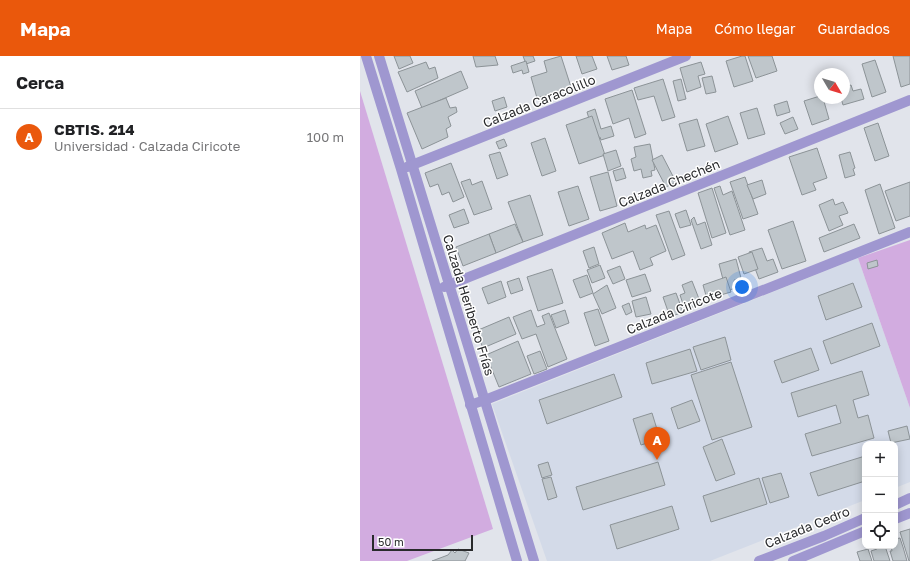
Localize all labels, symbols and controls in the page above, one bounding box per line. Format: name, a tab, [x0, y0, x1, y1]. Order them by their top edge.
text: Mapa	[20, 17, 71, 40]
text: Mapa	[656, 20, 692, 37]
text: Cómo llegar	[714, 20, 795, 37]
text: Guardados	[817, 20, 890, 37]
north arrow	[814, 68, 850, 104]
street label: Calzada Caracolillo	[480, 71, 598, 131]
text: Cerca	[16, 72, 64, 93]
text: CBTIS. 214	[54, 120, 135, 138]
text: A	[24, 129, 34, 145]
text: 100 m	[307, 129, 344, 145]
text: Universidad · Calzada Ciricote	[54, 138, 240, 154]
street label: Calzada Chechén	[616, 155, 722, 211]
street label: Calzada Heriberto Frías	[440, 233, 498, 378]
your location	[732, 277, 752, 297]
street label: Calzada Ciricote	[624, 285, 724, 337]
pin: A	[644, 427, 670, 460]
map controls	[862, 441, 898, 549]
button: +	[862, 441, 898, 477]
button: −	[862, 477, 898, 513]
street label: Calzada Cedro	[762, 503, 852, 551]
button: locate	[862, 513, 898, 549]
scale bar	[372, 533, 473, 552]
text: 50 m	[378, 535, 404, 548]

